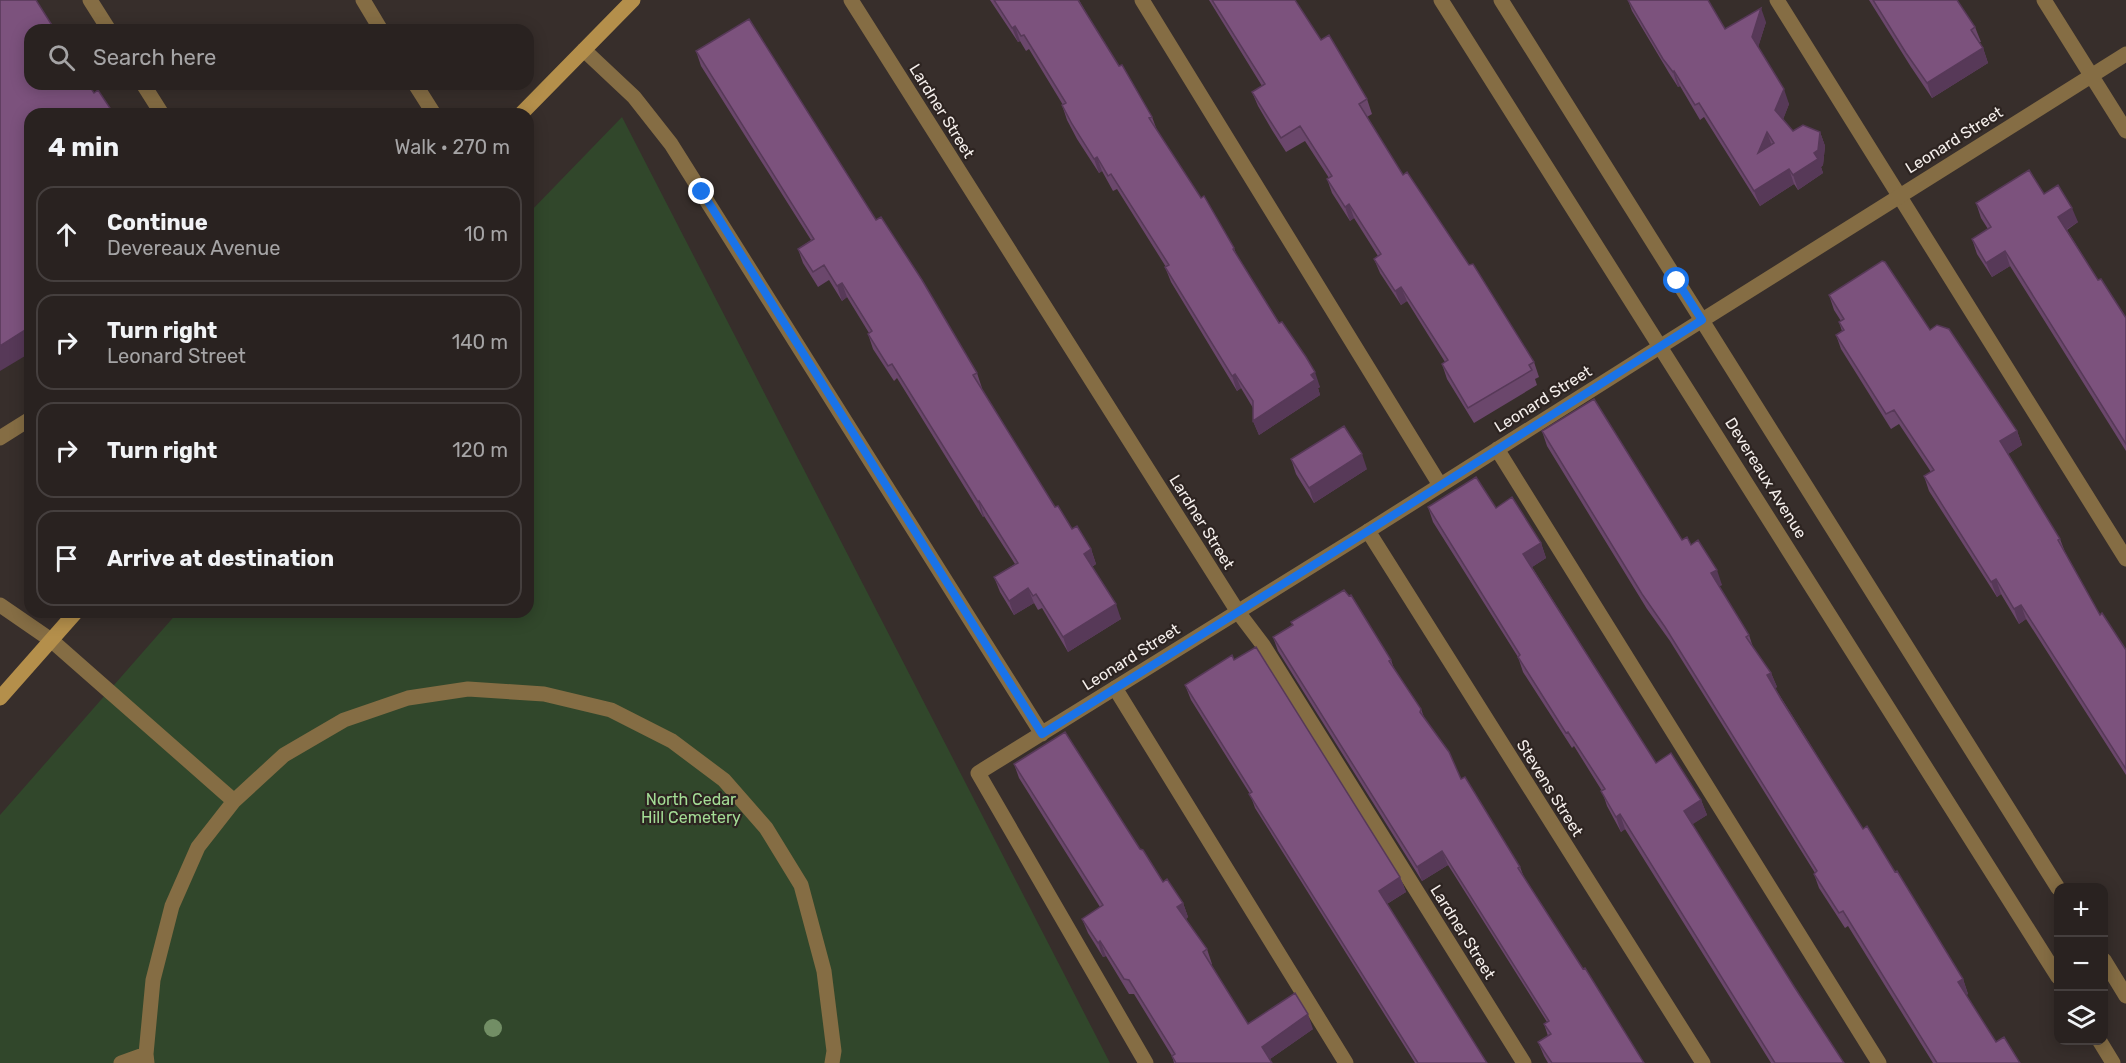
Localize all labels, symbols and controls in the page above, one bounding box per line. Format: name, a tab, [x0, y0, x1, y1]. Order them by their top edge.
search box	[24, 24, 534, 90]
icon: search	[45, 41, 78, 74]
text: Search here	[93, 44, 216, 71]
street label: Lardner Street	[905, 60, 979, 162]
street label: Leonard Street	[1902, 102, 2006, 178]
text: 4 min	[48, 132, 119, 163]
text: Walk · 270 m	[395, 135, 510, 159]
route end	[688, 178, 714, 204]
text: Continue	[107, 209, 208, 236]
icon: ahead	[50, 218, 83, 251]
text: 10 m	[464, 222, 508, 246]
text: Devereaux Avenue	[107, 236, 280, 260]
route start	[1663, 267, 1689, 293]
text: Turn right	[107, 317, 217, 344]
icon: right	[50, 326, 83, 359]
text: 140 m	[452, 330, 508, 354]
text: Leonard Street	[107, 344, 246, 368]
street label: Leonard Street	[1491, 361, 1595, 437]
street label: Devereaux Avenue	[1721, 414, 1811, 542]
icon: right	[50, 434, 83, 467]
text: Turn right	[107, 437, 217, 464]
text: 120 m	[452, 438, 508, 462]
street label: Lardner Street	[1165, 471, 1239, 573]
icon: arrive	[50, 542, 83, 575]
text: Arrive at destination	[107, 545, 334, 572]
street label: Leonard Street	[1079, 619, 1183, 695]
street label: Stevens Street	[1513, 736, 1587, 840]
park label: North Cedar Hill Cemetery	[641, 790, 741, 827]
street label: Lardner Street	[1426, 881, 1500, 983]
map controls	[2054, 883, 2108, 1045]
button: +	[2054, 883, 2108, 937]
button: −	[2054, 937, 2108, 991]
button: layers	[2054, 991, 2108, 1045]

